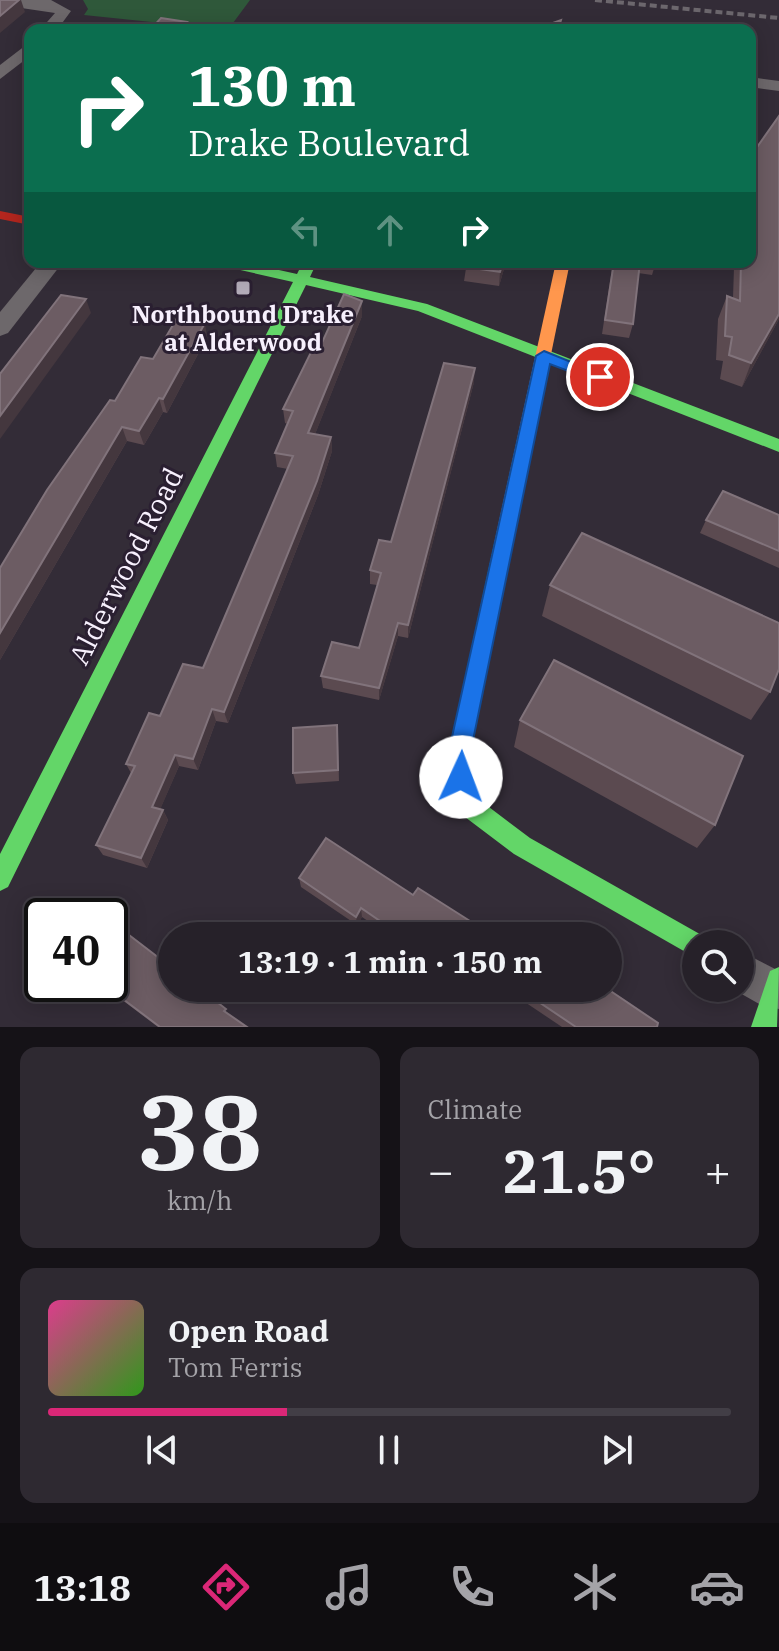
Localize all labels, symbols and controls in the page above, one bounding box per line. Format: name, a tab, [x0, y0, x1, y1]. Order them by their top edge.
text: 130 m	[188, 49, 356, 121]
icon: right	[56, 56, 160, 160]
text: Drake Boulevard	[188, 119, 470, 166]
icon: left	[284, 208, 328, 252]
icon: ahead	[368, 208, 412, 252]
icon: right	[452, 208, 496, 252]
marker: Northbound Drake at Alderwood	[234, 279, 252, 297]
place label: Northbound Drake at Alderwood	[132, 298, 354, 358]
pin	[566, 343, 634, 411]
icon: arrive	[578, 355, 622, 399]
street label: Alderwood Road	[60, 461, 191, 671]
position arrow	[419, 735, 503, 819]
speed limit sign: 40	[24, 898, 128, 1002]
map controls	[682, 930, 754, 1002]
button: search	[682, 930, 754, 1002]
text: 13:19 · 1 min · 150 m	[238, 942, 542, 981]
text: 38	[137, 1063, 262, 1199]
text: Climate	[428, 1092, 522, 1126]
text: 21.5°	[503, 1131, 656, 1210]
text: −	[428, 1142, 454, 1199]
text: +	[705, 1142, 731, 1199]
text: km/h	[167, 1183, 233, 1217]
text: Open Road	[168, 1311, 329, 1350]
text: Tom Ferris	[168, 1350, 302, 1384]
icon: previous	[140, 1428, 184, 1472]
icon: pause	[367, 1428, 411, 1472]
icon: next	[595, 1428, 639, 1472]
icon: directions	[198, 1559, 254, 1615]
icon: music	[321, 1559, 377, 1615]
icon: phone	[444, 1559, 500, 1615]
icon: climate	[567, 1559, 623, 1615]
icon: car	[689, 1559, 745, 1615]
text: 13:18	[33, 1564, 131, 1611]

